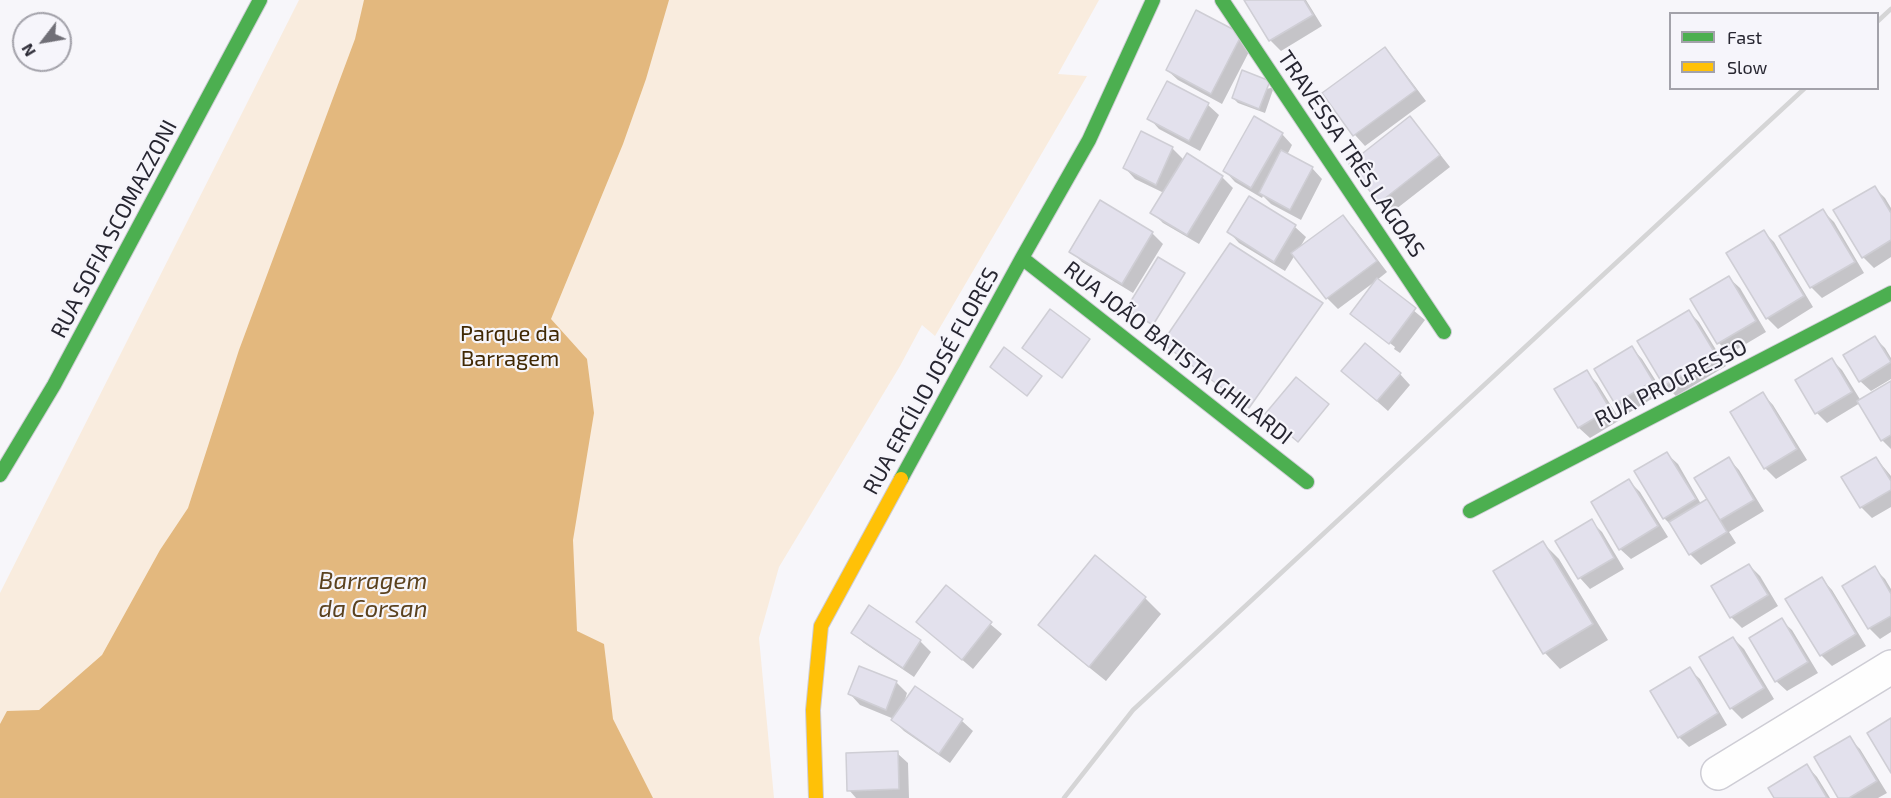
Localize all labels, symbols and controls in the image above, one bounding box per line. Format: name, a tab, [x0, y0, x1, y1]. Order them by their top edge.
north arrow	[12, 12, 72, 72]
legend	[1669, 12, 1879, 90]
text: Fast	[1727, 26, 1762, 48]
text: N	[17, 41, 39, 60]
street label: TRAVESSA TRÊS LAGOAS	[1272, 46, 1430, 262]
text: Slow	[1727, 56, 1767, 78]
street label: RUA SOFIA SCOMAZZONI	[45, 116, 183, 342]
street label: RUA JOÃO BATISTA GHILARDI	[1059, 256, 1297, 450]
street label: RUA ERCÍLIO JOSÉ FLORES	[858, 263, 1004, 499]
park label: Parque da Barragem	[460, 321, 560, 372]
street label: RUA PROGRESSO	[1591, 333, 1751, 433]
water label: Barragem da Corsan	[318, 567, 428, 623]

